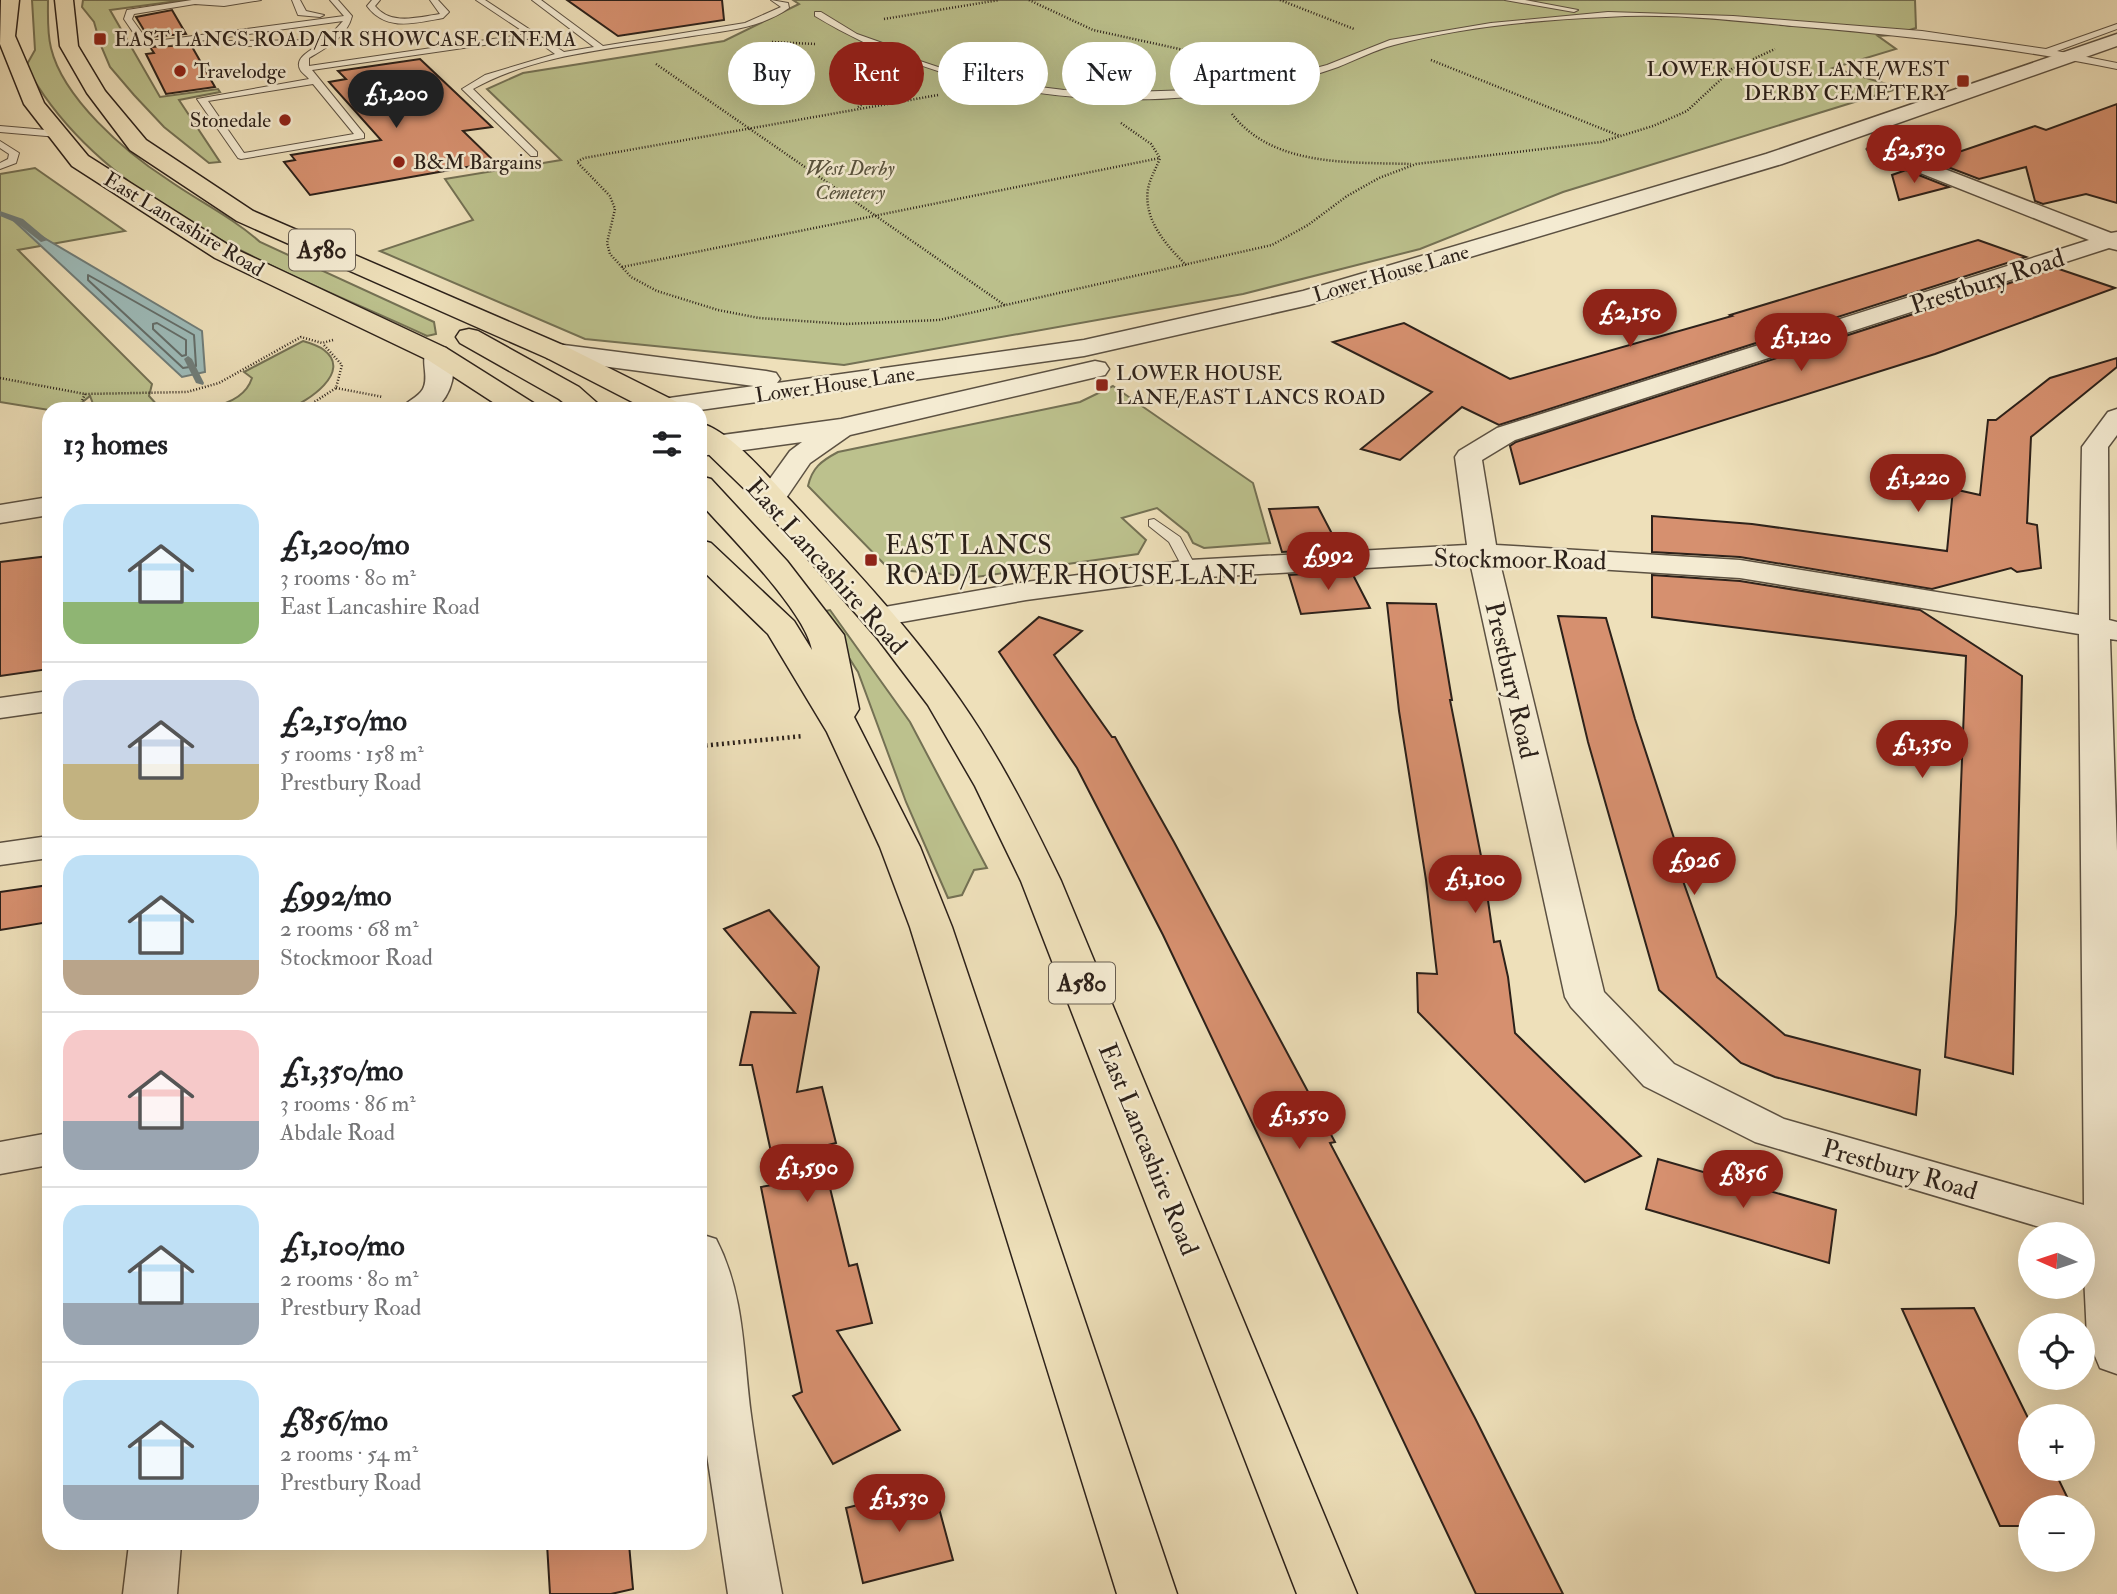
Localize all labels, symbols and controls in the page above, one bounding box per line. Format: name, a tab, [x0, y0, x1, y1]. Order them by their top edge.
place label: EAST LANCS ROAD/NR SHOWCASE CINEMA	[114, 26, 576, 53]
marker: EAST LANCS ROAD/NR SHOWCASE CINEMA	[92, 31, 108, 47]
chip: Buy	[728, 42, 815, 105]
chip: Rent	[829, 42, 924, 105]
chip: Filters	[938, 42, 1048, 105]
chip: New	[1062, 42, 1156, 105]
chip: Apartment	[1170, 42, 1320, 105]
place label: LOWER HOUSE LANE/WEST DERBY CEMETERY	[1646, 56, 1950, 107]
place label: Travelodge	[194, 58, 286, 85]
marker: Travelodge	[172, 63, 188, 79]
pin: £1,200	[339, 71, 453, 130]
marker: LOWER HOUSE LANE/WEST DERBY CEMETERY	[1955, 73, 1971, 89]
text: £1,200	[364, 78, 428, 107]
place label: Stonedale	[190, 107, 271, 134]
marker: Stonedale	[277, 112, 293, 128]
pin: £2,530	[1857, 125, 1971, 185]
text: £2,530	[1883, 133, 1945, 162]
place label: B&M Bargains	[413, 149, 542, 176]
marker: B&M Bargains	[391, 154, 407, 170]
park label: West Derby Cemetery	[805, 155, 895, 206]
street label: East Lancashire Road	[99, 166, 269, 283]
road number: A580	[289, 230, 355, 270]
street label: Lower House Lane	[1310, 238, 1472, 309]
street label: Prestbury Road	[1906, 242, 2068, 322]
pin: £2,150	[1573, 290, 1687, 349]
text: £2,150	[1599, 297, 1661, 326]
pin: £1,120	[1744, 314, 1858, 373]
text: £1,120	[1771, 321, 1831, 350]
street label: Lower House Lane	[754, 360, 917, 409]
place label: LOWER HOUSE LANE/EAST LANCS ROAD	[1116, 360, 1385, 411]
marker: LOWER HOUSE LANE/EAST LANCS ROAD	[1094, 377, 1110, 393]
icon: filters	[648, 425, 686, 463]
text: 13 homes	[63, 426, 168, 463]
pin: £1,220	[1861, 454, 1975, 514]
text: £1,220	[1886, 462, 1950, 491]
street label: East Lancashire Road	[739, 472, 914, 661]
text: £1,200/mo	[280, 526, 409, 563]
place label: EAST LANCS ROAD/LOWER HOUSE LANE	[885, 530, 1257, 592]
icon: home	[119, 532, 203, 616]
pin: £992	[1287, 532, 1369, 592]
text: £992	[1303, 540, 1353, 569]
street label: Stockmoor Road	[1433, 542, 1607, 578]
marker: EAST LANCS ROAD/LOWER HOUSE LANE	[863, 552, 879, 568]
text: 3 rooms · 80 m²	[280, 563, 416, 592]
text: East Lancashire Road	[280, 592, 480, 621]
street label: Prestbury Road	[1477, 599, 1545, 762]
text: £2,150/mo	[280, 702, 407, 739]
icon: home	[119, 708, 203, 792]
pin: £1,350	[1865, 720, 1979, 780]
text: £1,350	[1892, 728, 1952, 757]
text: 5 rooms · 158 m²	[280, 739, 424, 768]
text: Prestbury Road	[280, 768, 421, 797]
pin: £926	[1653, 838, 1735, 897]
text: £926	[1669, 845, 1719, 874]
pin: £1,100	[1418, 856, 1532, 915]
text: £1,100	[1445, 863, 1505, 892]
text: £992/mo	[280, 877, 392, 914]
icon: home	[119, 883, 203, 967]
text: 2 rooms · 68 m²	[280, 914, 419, 943]
text: Stockmoor Road	[280, 943, 433, 972]
road number: A580	[1049, 962, 1115, 1003]
street label: East Lancashire Road	[1091, 1039, 1205, 1260]
text: £1,350/mo	[280, 1052, 403, 1089]
icon: home	[119, 1058, 203, 1142]
text: 3 rooms · 86 m²	[280, 1089, 416, 1118]
pin: £1,550	[1242, 1092, 1356, 1151]
text: £1,550	[1269, 1099, 1329, 1128]
text: Abdale Road	[280, 1118, 395, 1147]
street label: Prestbury Road	[1818, 1133, 1981, 1207]
pin: £1,590	[750, 1144, 864, 1204]
pin: £856	[1702, 1150, 1784, 1210]
text: £1,590	[776, 1152, 838, 1181]
text: £856	[1719, 1158, 1767, 1187]
north arrow	[2018, 1222, 2095, 1298]
map controls	[2018, 1222, 2095, 1572]
text: £1,100/mo	[280, 1227, 405, 1264]
icon: home	[119, 1233, 203, 1317]
text: 2 rooms · 80 m²	[280, 1264, 419, 1293]
text: Prestbury Road	[280, 1293, 421, 1322]
button: locate	[2018, 1313, 2095, 1390]
text: £856/mo	[280, 1402, 388, 1439]
button: +	[2018, 1404, 2095, 1481]
icon: home	[119, 1408, 203, 1492]
text: 2 rooms · 54 m²	[280, 1439, 418, 1468]
text: Prestbury Road	[280, 1468, 421, 1497]
pin: £1,530	[842, 1474, 956, 1534]
text: £1,530	[869, 1482, 929, 1511]
button: −	[2018, 1495, 2095, 1572]

